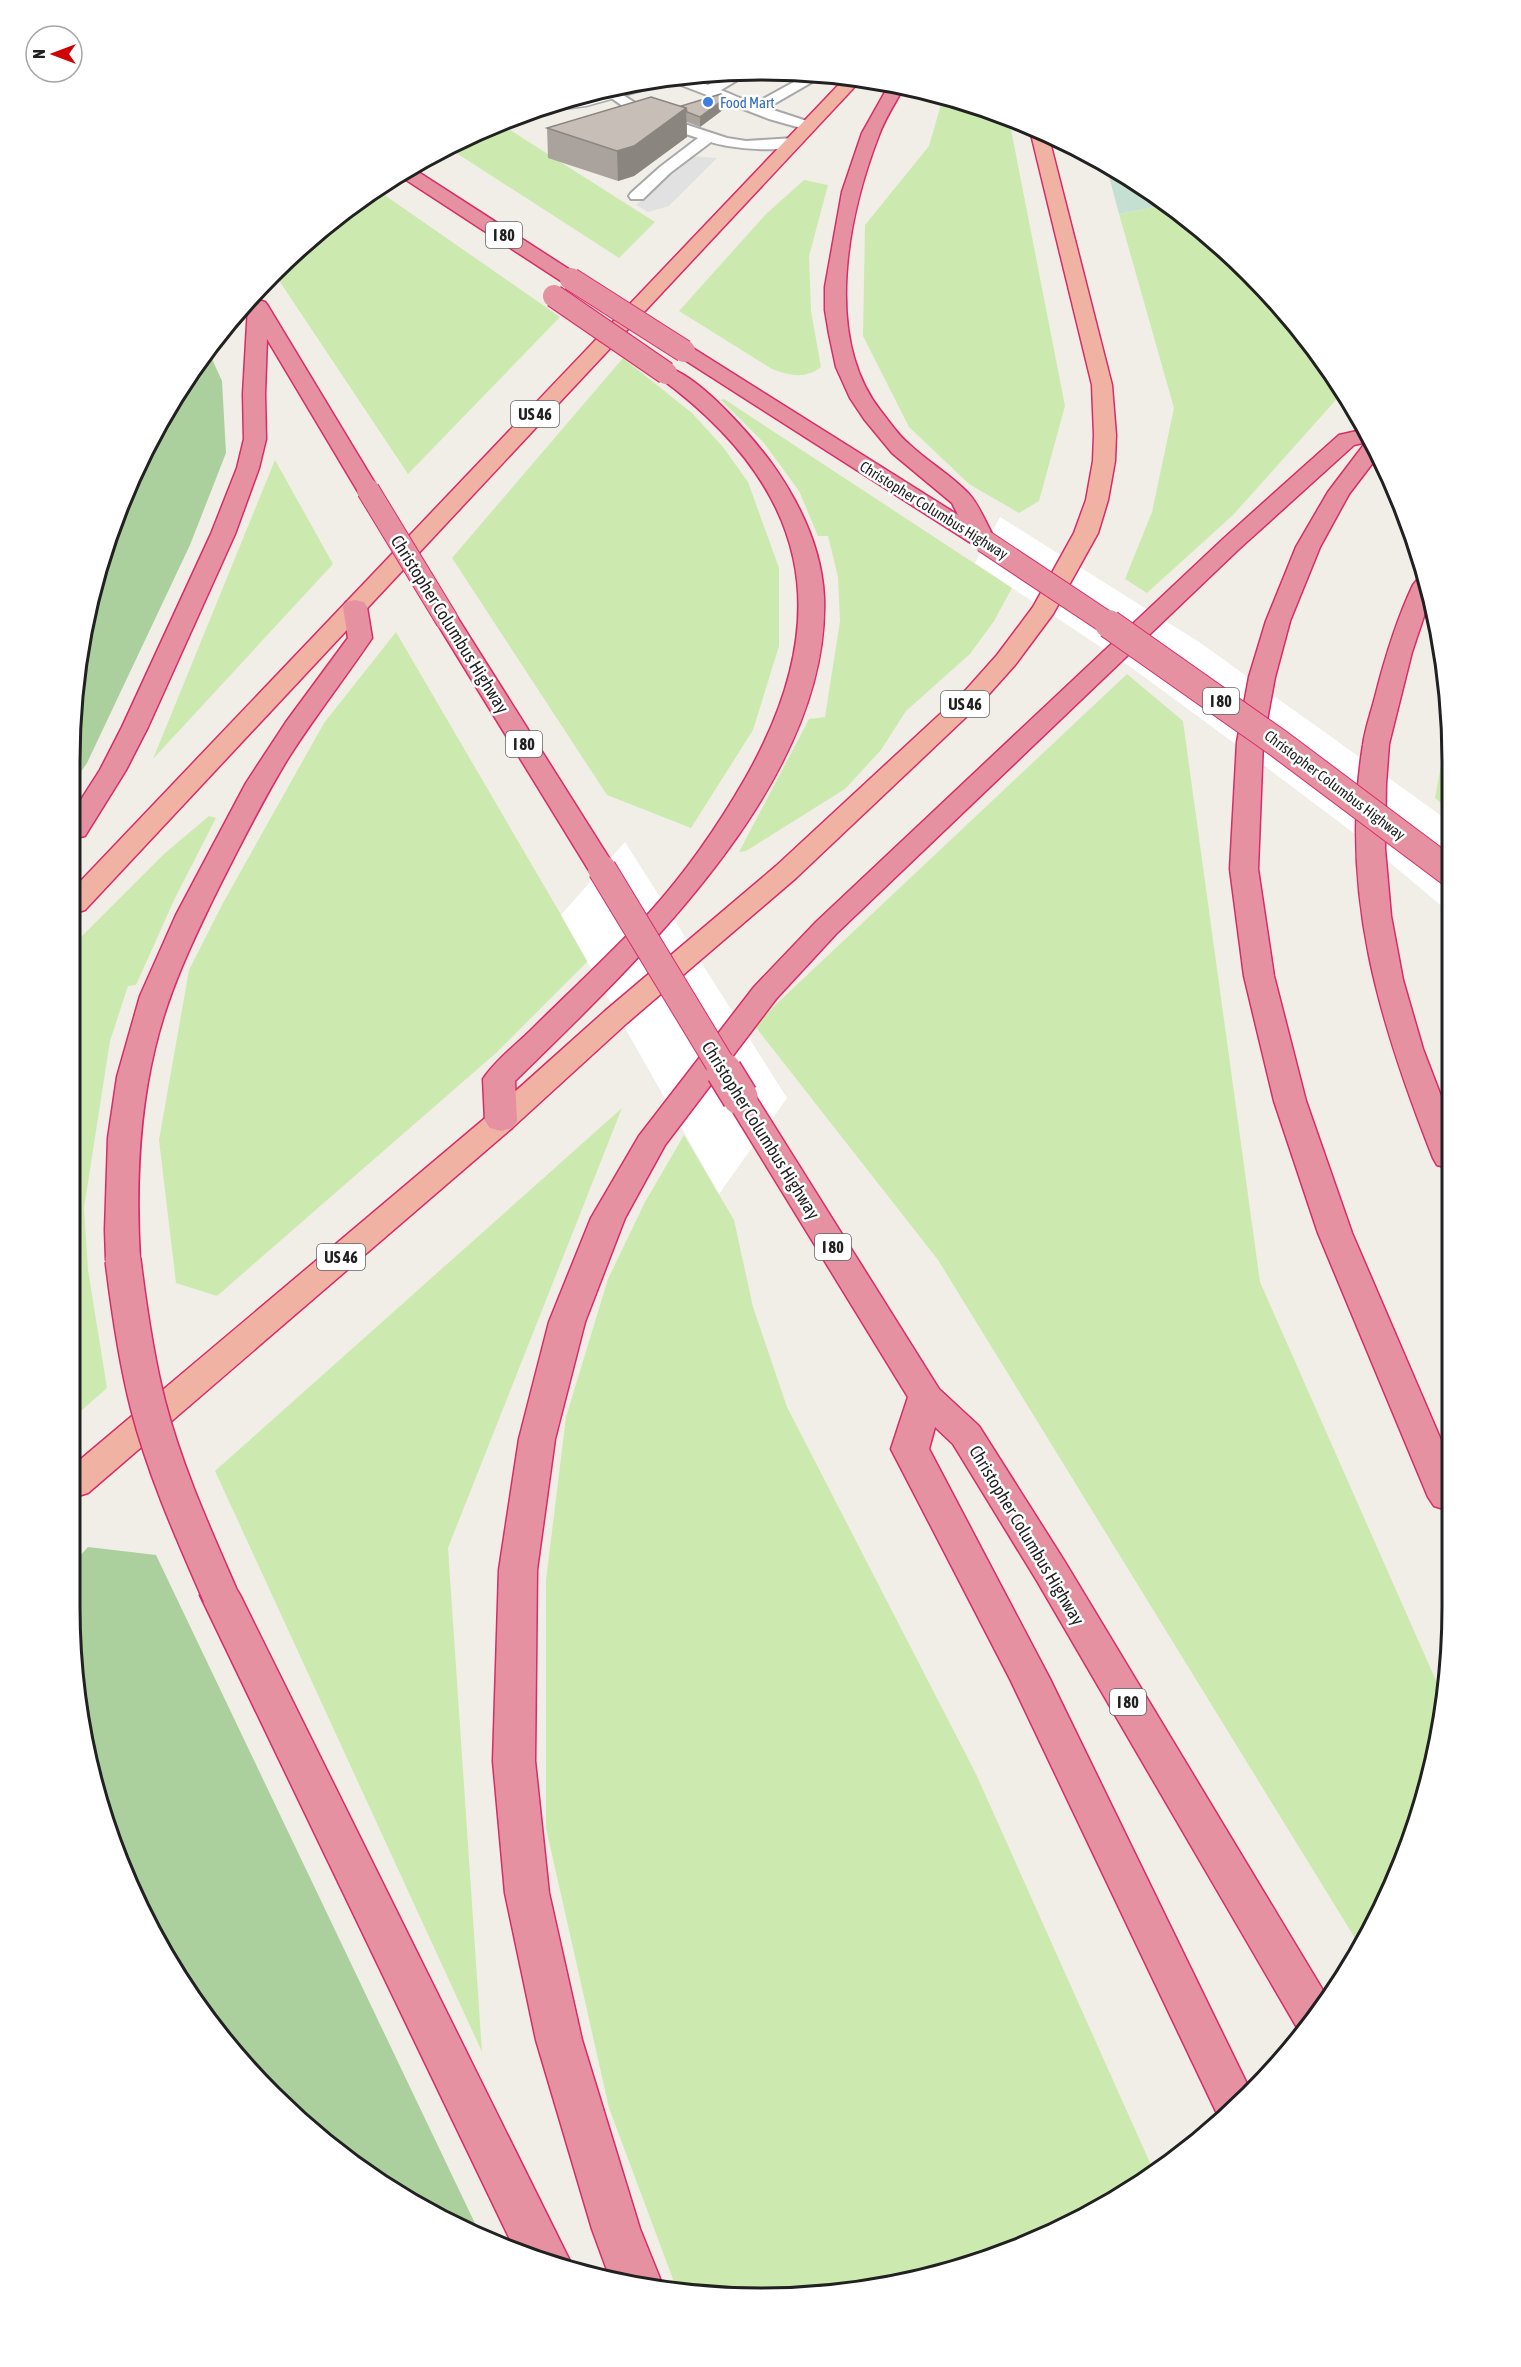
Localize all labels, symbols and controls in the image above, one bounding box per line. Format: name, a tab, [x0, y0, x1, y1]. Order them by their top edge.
north arrow	[24, 24, 84, 84]
text: N	[30, 49, 48, 59]
place label: Food Mart	[720, 94, 775, 111]
marker: Food Mart	[701, 95, 715, 109]
road number: I 80	[486, 222, 522, 248]
road number: US 46	[511, 401, 559, 427]
street label: Christopher Columbus Highway	[857, 457, 1011, 563]
street label: Christopher Columbus Highway	[387, 531, 513, 717]
road number: I 80	[1203, 688, 1239, 714]
road number: US 46	[941, 691, 989, 717]
street label: Christopher Columbus Highway	[1261, 727, 1409, 843]
road number: I 80	[506, 731, 542, 757]
street label: Christopher Columbus Highway	[698, 1037, 824, 1223]
road number: I 80	[815, 1234, 851, 1260]
road number: US 46	[317, 1244, 365, 1270]
street label: Christopher Columbus Highway	[965, 1441, 1089, 1629]
road number: I 80	[1110, 1689, 1146, 1715]

